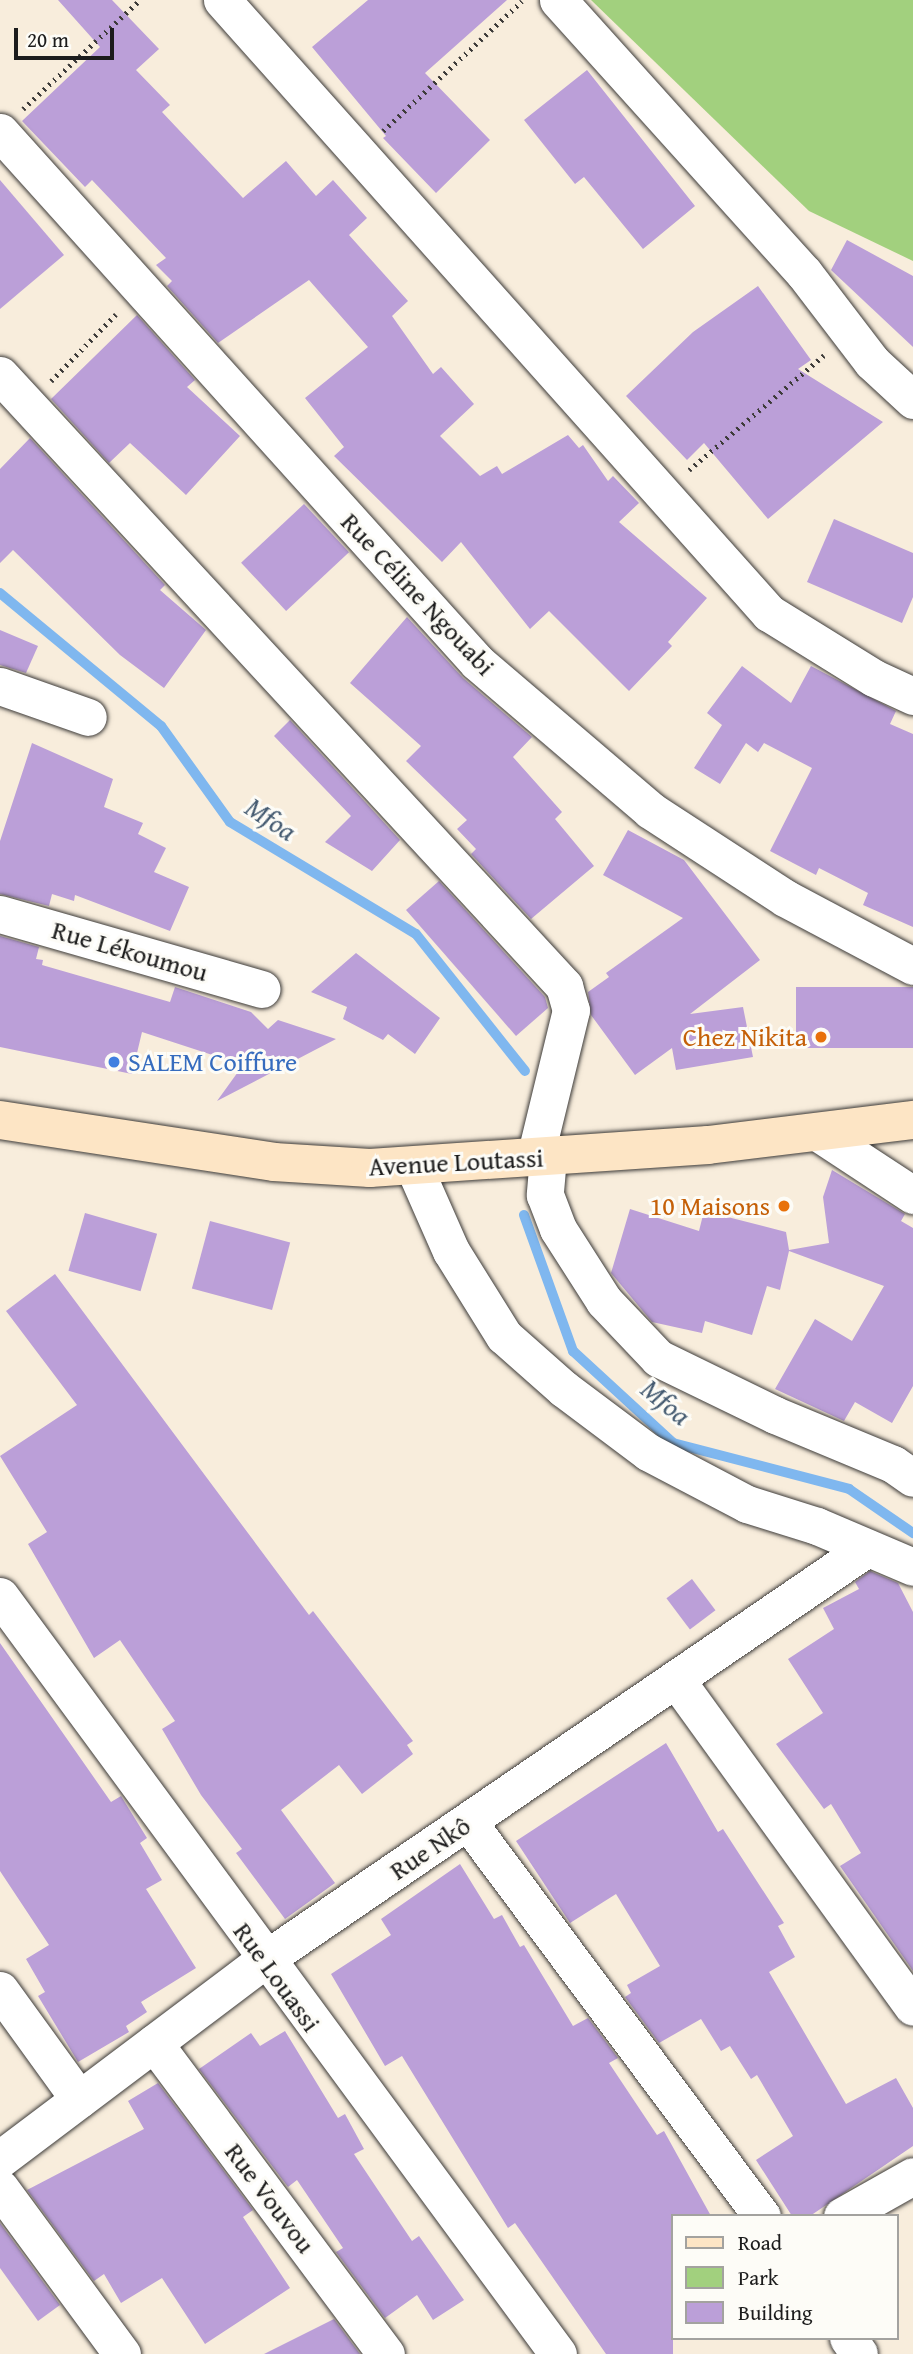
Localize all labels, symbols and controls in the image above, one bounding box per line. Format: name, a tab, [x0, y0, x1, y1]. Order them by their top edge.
scale bar	[18, 14, 117, 58]
text: 20 m	[27, 24, 69, 55]
street label: Rue Céline Ngouabi	[335, 506, 501, 682]
water label: Mfoa	[239, 790, 303, 848]
street label: Rue Lékoumou	[49, 914, 211, 988]
place label: Chez Nikita	[683, 1021, 807, 1053]
marker: Chez Nikita	[813, 1029, 829, 1045]
place label: SALEM Coiffure	[128, 1046, 297, 1078]
marker: SALEM Coiffure	[106, 1054, 122, 1070]
street label: Avenue Loutassi	[368, 1142, 544, 1182]
place label: 10 Maisons	[650, 1190, 770, 1222]
marker: 10 Maisons	[776, 1198, 792, 1214]
water label: Mfoa	[634, 1372, 698, 1432]
street label: Rue Nkô	[384, 1810, 476, 1886]
street label: Rue Louassi	[227, 1916, 327, 2038]
street label: Rue Vouvou	[219, 2137, 321, 2259]
legend	[671, 2214, 899, 2340]
text: Road	[738, 2227, 782, 2258]
text: Park	[738, 2262, 779, 2293]
text: Building	[738, 2297, 812, 2328]

